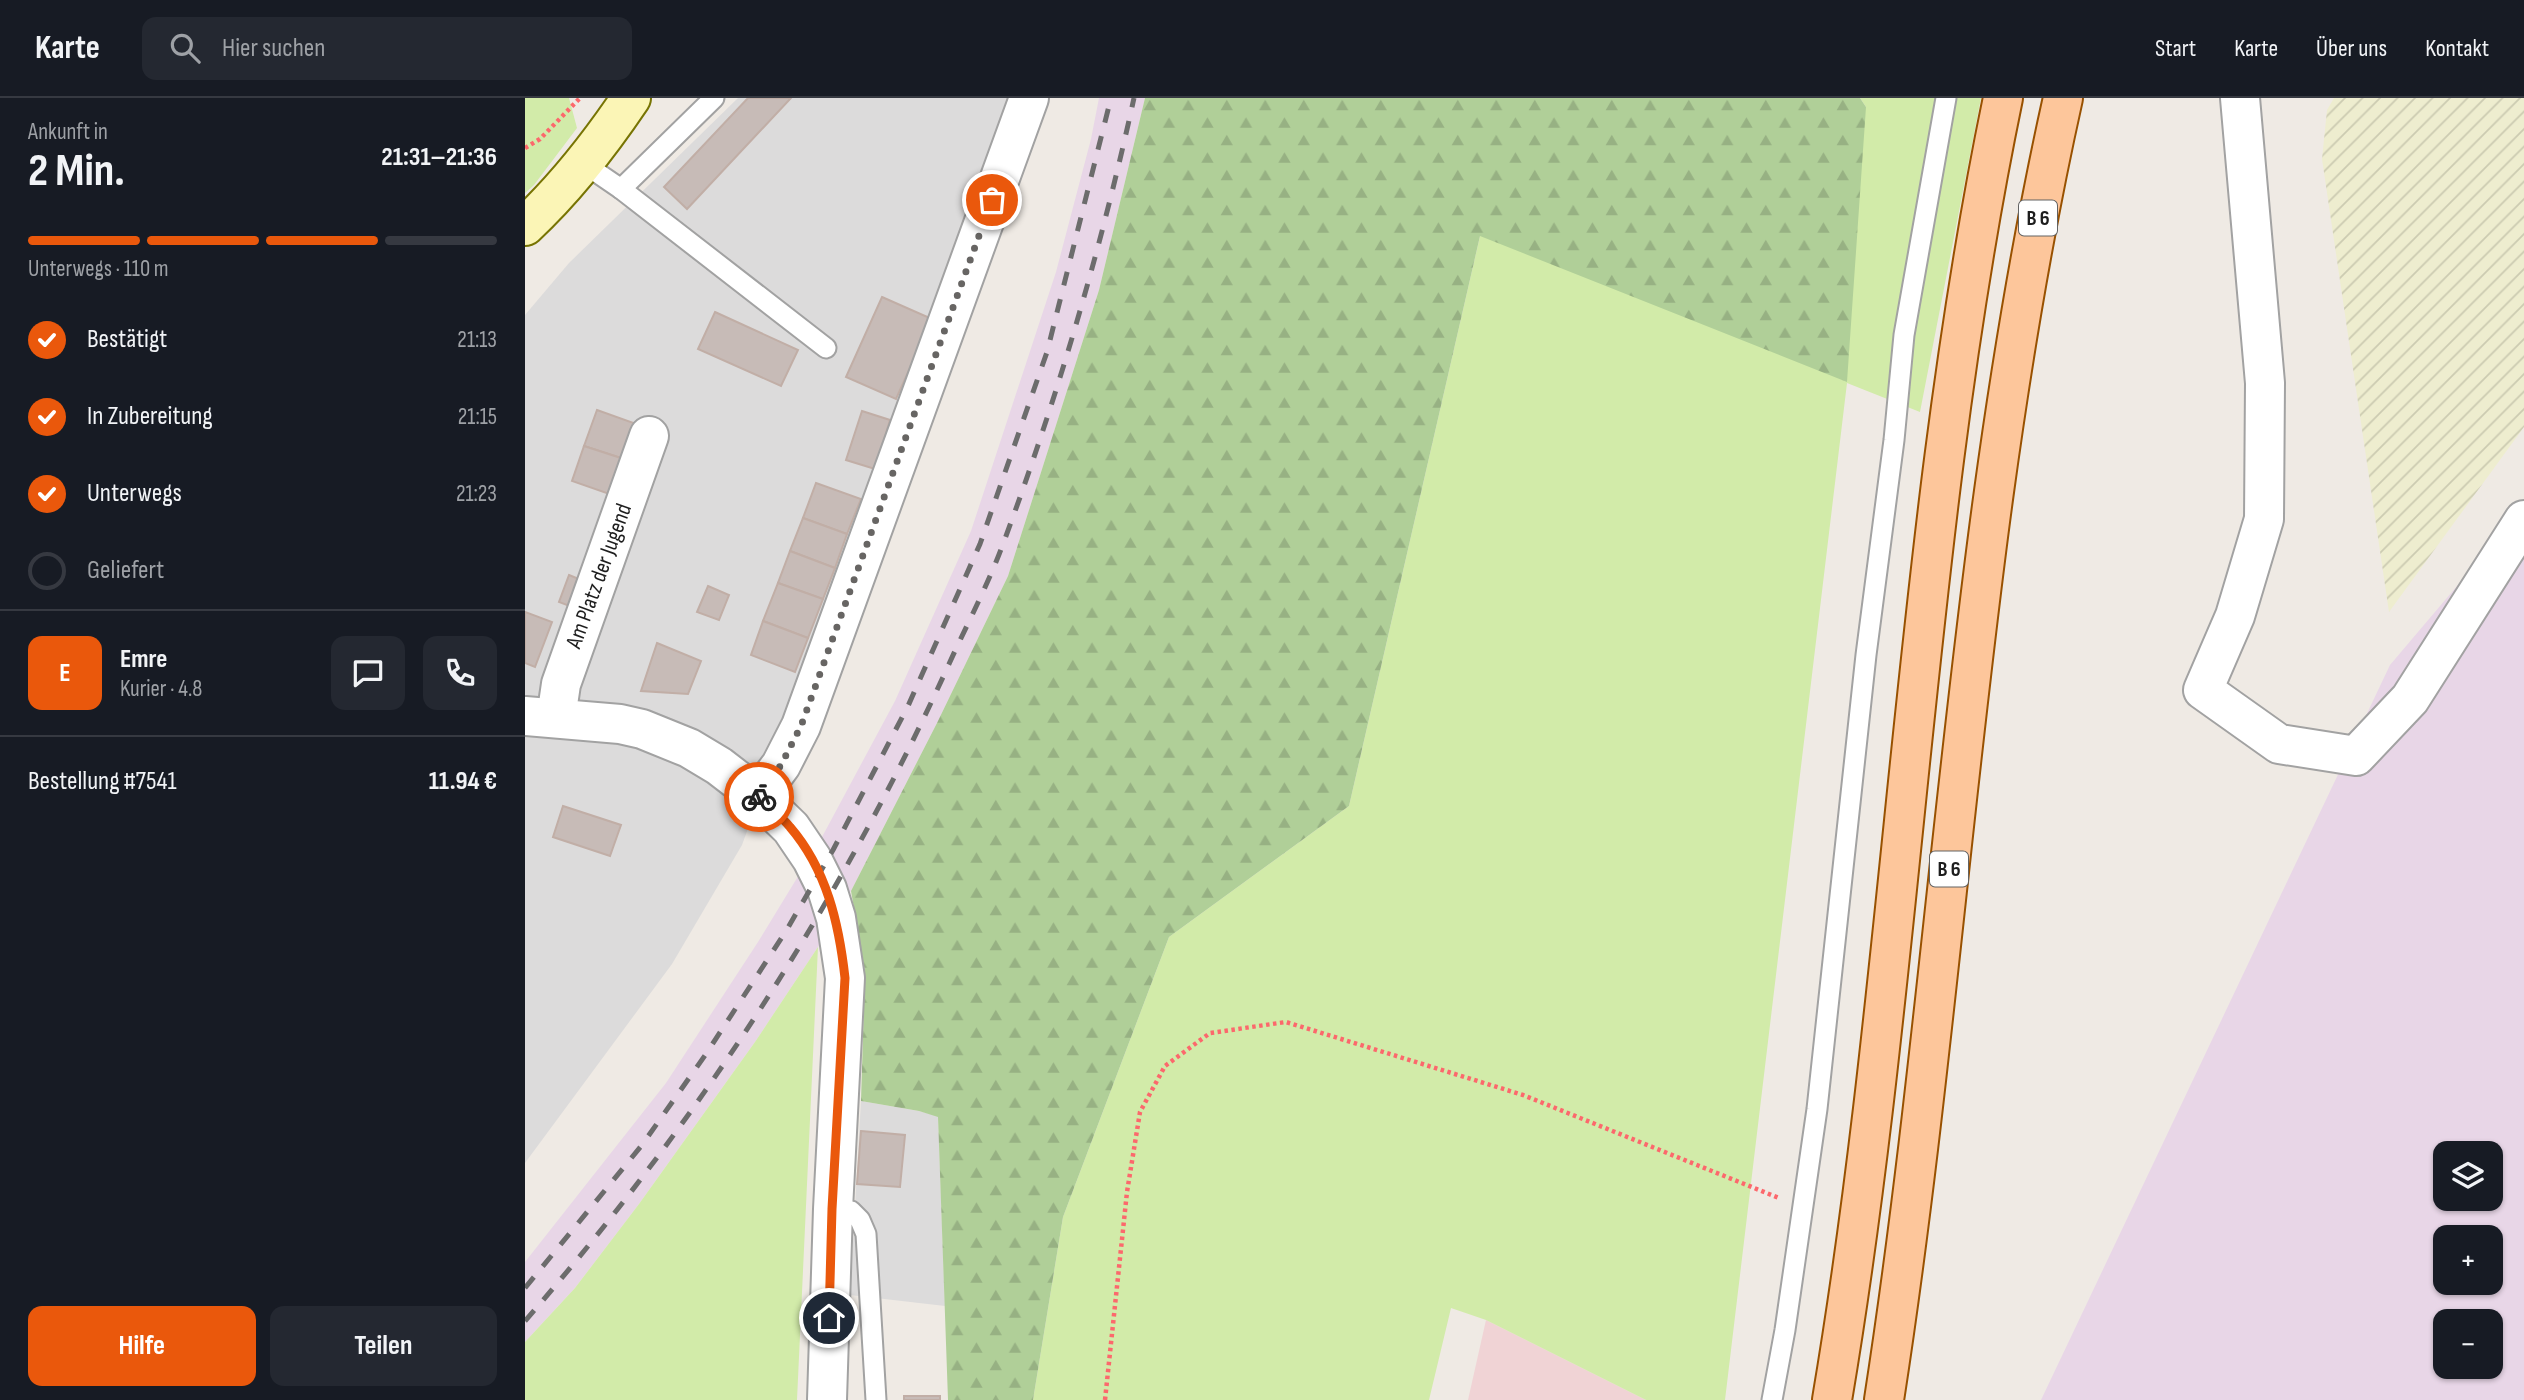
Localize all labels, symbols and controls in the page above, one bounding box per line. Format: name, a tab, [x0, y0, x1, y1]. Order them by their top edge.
search box	[142, 17, 632, 80]
text: Karte	[35, 28, 100, 68]
icon: search	[166, 29, 204, 67]
text: Hier suchen	[222, 33, 325, 64]
text: Start	[2155, 34, 2196, 63]
text: Karte	[2234, 34, 2278, 63]
text: Über uns	[2316, 34, 2387, 63]
text: Kontakt	[2425, 34, 2489, 63]
text: Ankunft in	[28, 118, 108, 146]
text: 21:31–21:36	[381, 142, 497, 173]
text: 2 Min.	[28, 144, 125, 199]
pin	[962, 170, 1022, 230]
icon: bag	[973, 181, 1011, 219]
road number: B 6	[2019, 200, 2057, 236]
text: Unterwegs · 110 m	[28, 255, 169, 283]
icon: check	[28, 321, 66, 359]
text: Bestätigt	[87, 324, 167, 355]
text: 21:13	[457, 326, 497, 354]
icon: check	[28, 398, 66, 436]
text: In Zubereitung	[87, 401, 213, 432]
text: 21:15	[458, 403, 497, 431]
icon: check	[28, 475, 66, 513]
text: Unterwegs	[87, 478, 182, 509]
text: 21:23	[456, 480, 497, 508]
street label: Am Platz der Jugend	[560, 500, 638, 653]
text: Geliefert	[87, 555, 164, 586]
button: chat	[331, 636, 405, 710]
button: phone	[423, 636, 497, 710]
text: Emre	[120, 644, 167, 675]
text: E	[59, 658, 71, 689]
text: Kurier · 4.8	[120, 675, 202, 703]
courier	[724, 762, 794, 832]
text: Bestellung #7541	[28, 766, 177, 797]
text: 11.94 €	[429, 766, 497, 797]
icon: bike	[740, 778, 778, 816]
road number: B 6	[1930, 852, 1968, 886]
map controls	[2433, 1141, 2503, 1379]
button: layers	[2433, 1141, 2503, 1211]
button: +	[2433, 1225, 2503, 1295]
pin	[799, 1288, 859, 1348]
icon: home	[810, 1299, 848, 1337]
button: Hilfe	[28, 1306, 256, 1386]
button: Teilen	[270, 1306, 497, 1386]
button: −	[2433, 1309, 2503, 1379]

